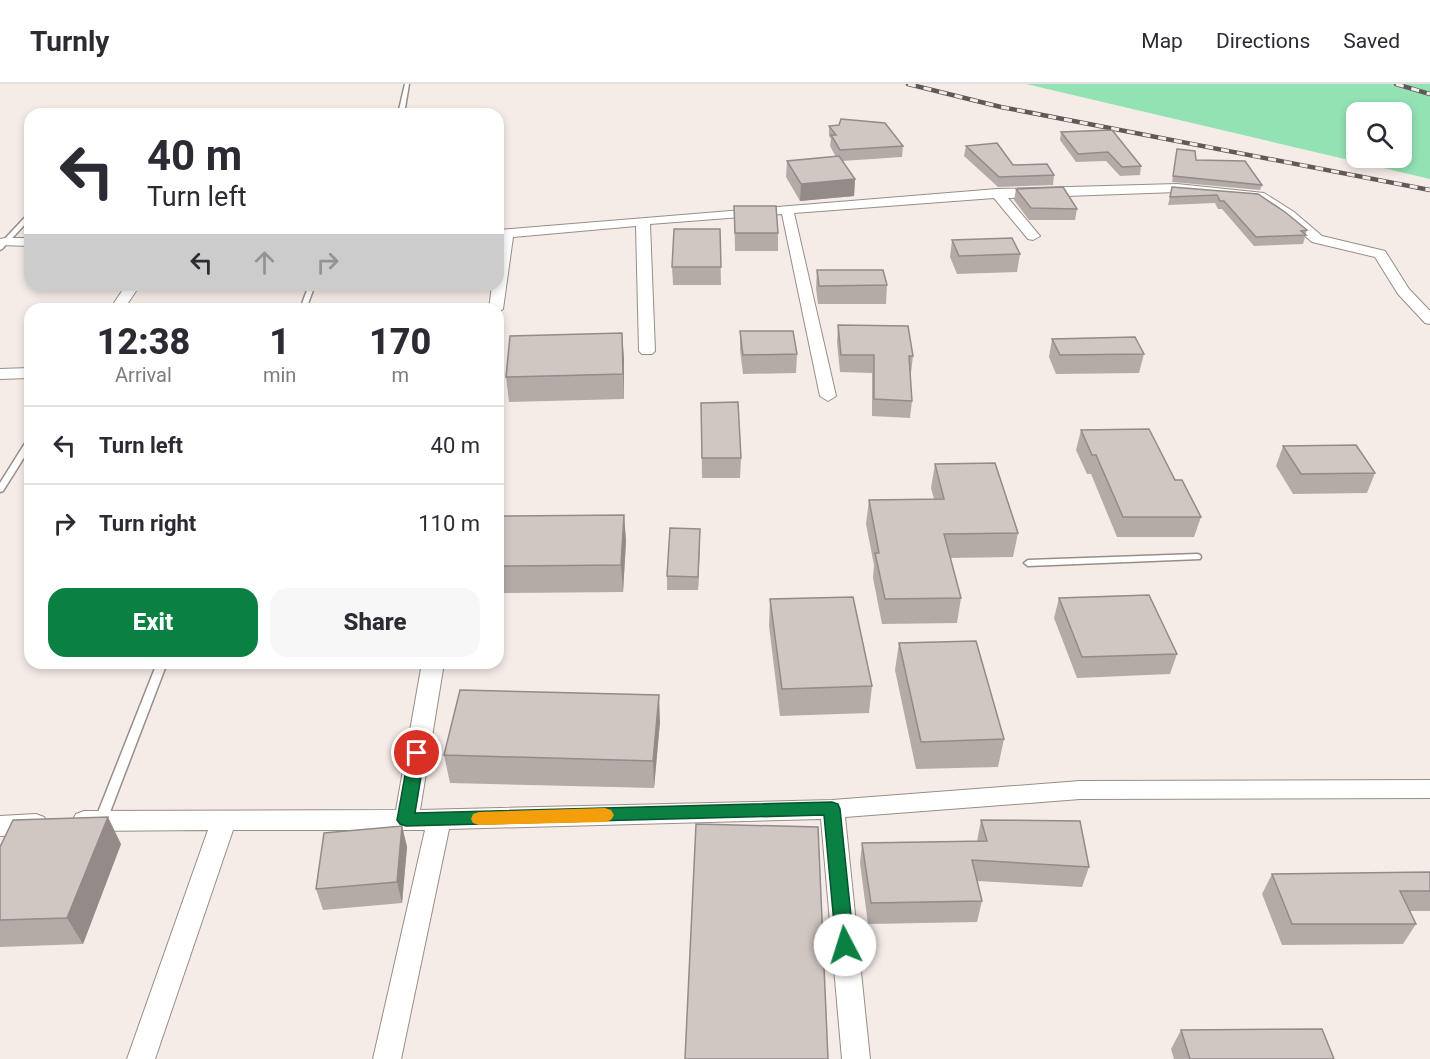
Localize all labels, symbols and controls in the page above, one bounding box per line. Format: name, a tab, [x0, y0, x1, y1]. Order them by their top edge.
text: Turnly	[30, 25, 109, 58]
text: Map	[1141, 29, 1183, 53]
text: Directions	[1216, 29, 1310, 53]
text: Saved	[1343, 29, 1400, 53]
map controls	[1346, 102, 1412, 168]
button: search	[1346, 102, 1412, 168]
text: 40 m	[147, 131, 242, 180]
icon: left	[48, 132, 126, 210]
text: Turn left	[147, 181, 247, 213]
icon: left	[185, 246, 218, 279]
icon: ahead	[248, 246, 281, 279]
icon: right	[311, 246, 344, 279]
text: 12:38	[97, 321, 190, 363]
text: 1	[269, 321, 290, 363]
text: 170	[369, 321, 431, 363]
text: Arrival	[115, 363, 172, 387]
text: min	[263, 363, 296, 387]
text: m	[391, 363, 409, 387]
icon: left	[48, 429, 81, 462]
text: Turn left	[99, 433, 183, 458]
text: 40 m	[431, 433, 480, 458]
icon: right	[48, 507, 81, 540]
text: Turn right	[99, 511, 196, 536]
text: 110 m	[418, 511, 480, 536]
button: Exit	[48, 588, 258, 657]
button: Share	[270, 588, 480, 657]
pin	[391, 727, 442, 778]
icon: arrive	[400, 736, 433, 769]
position arrow	[813, 913, 877, 977]

